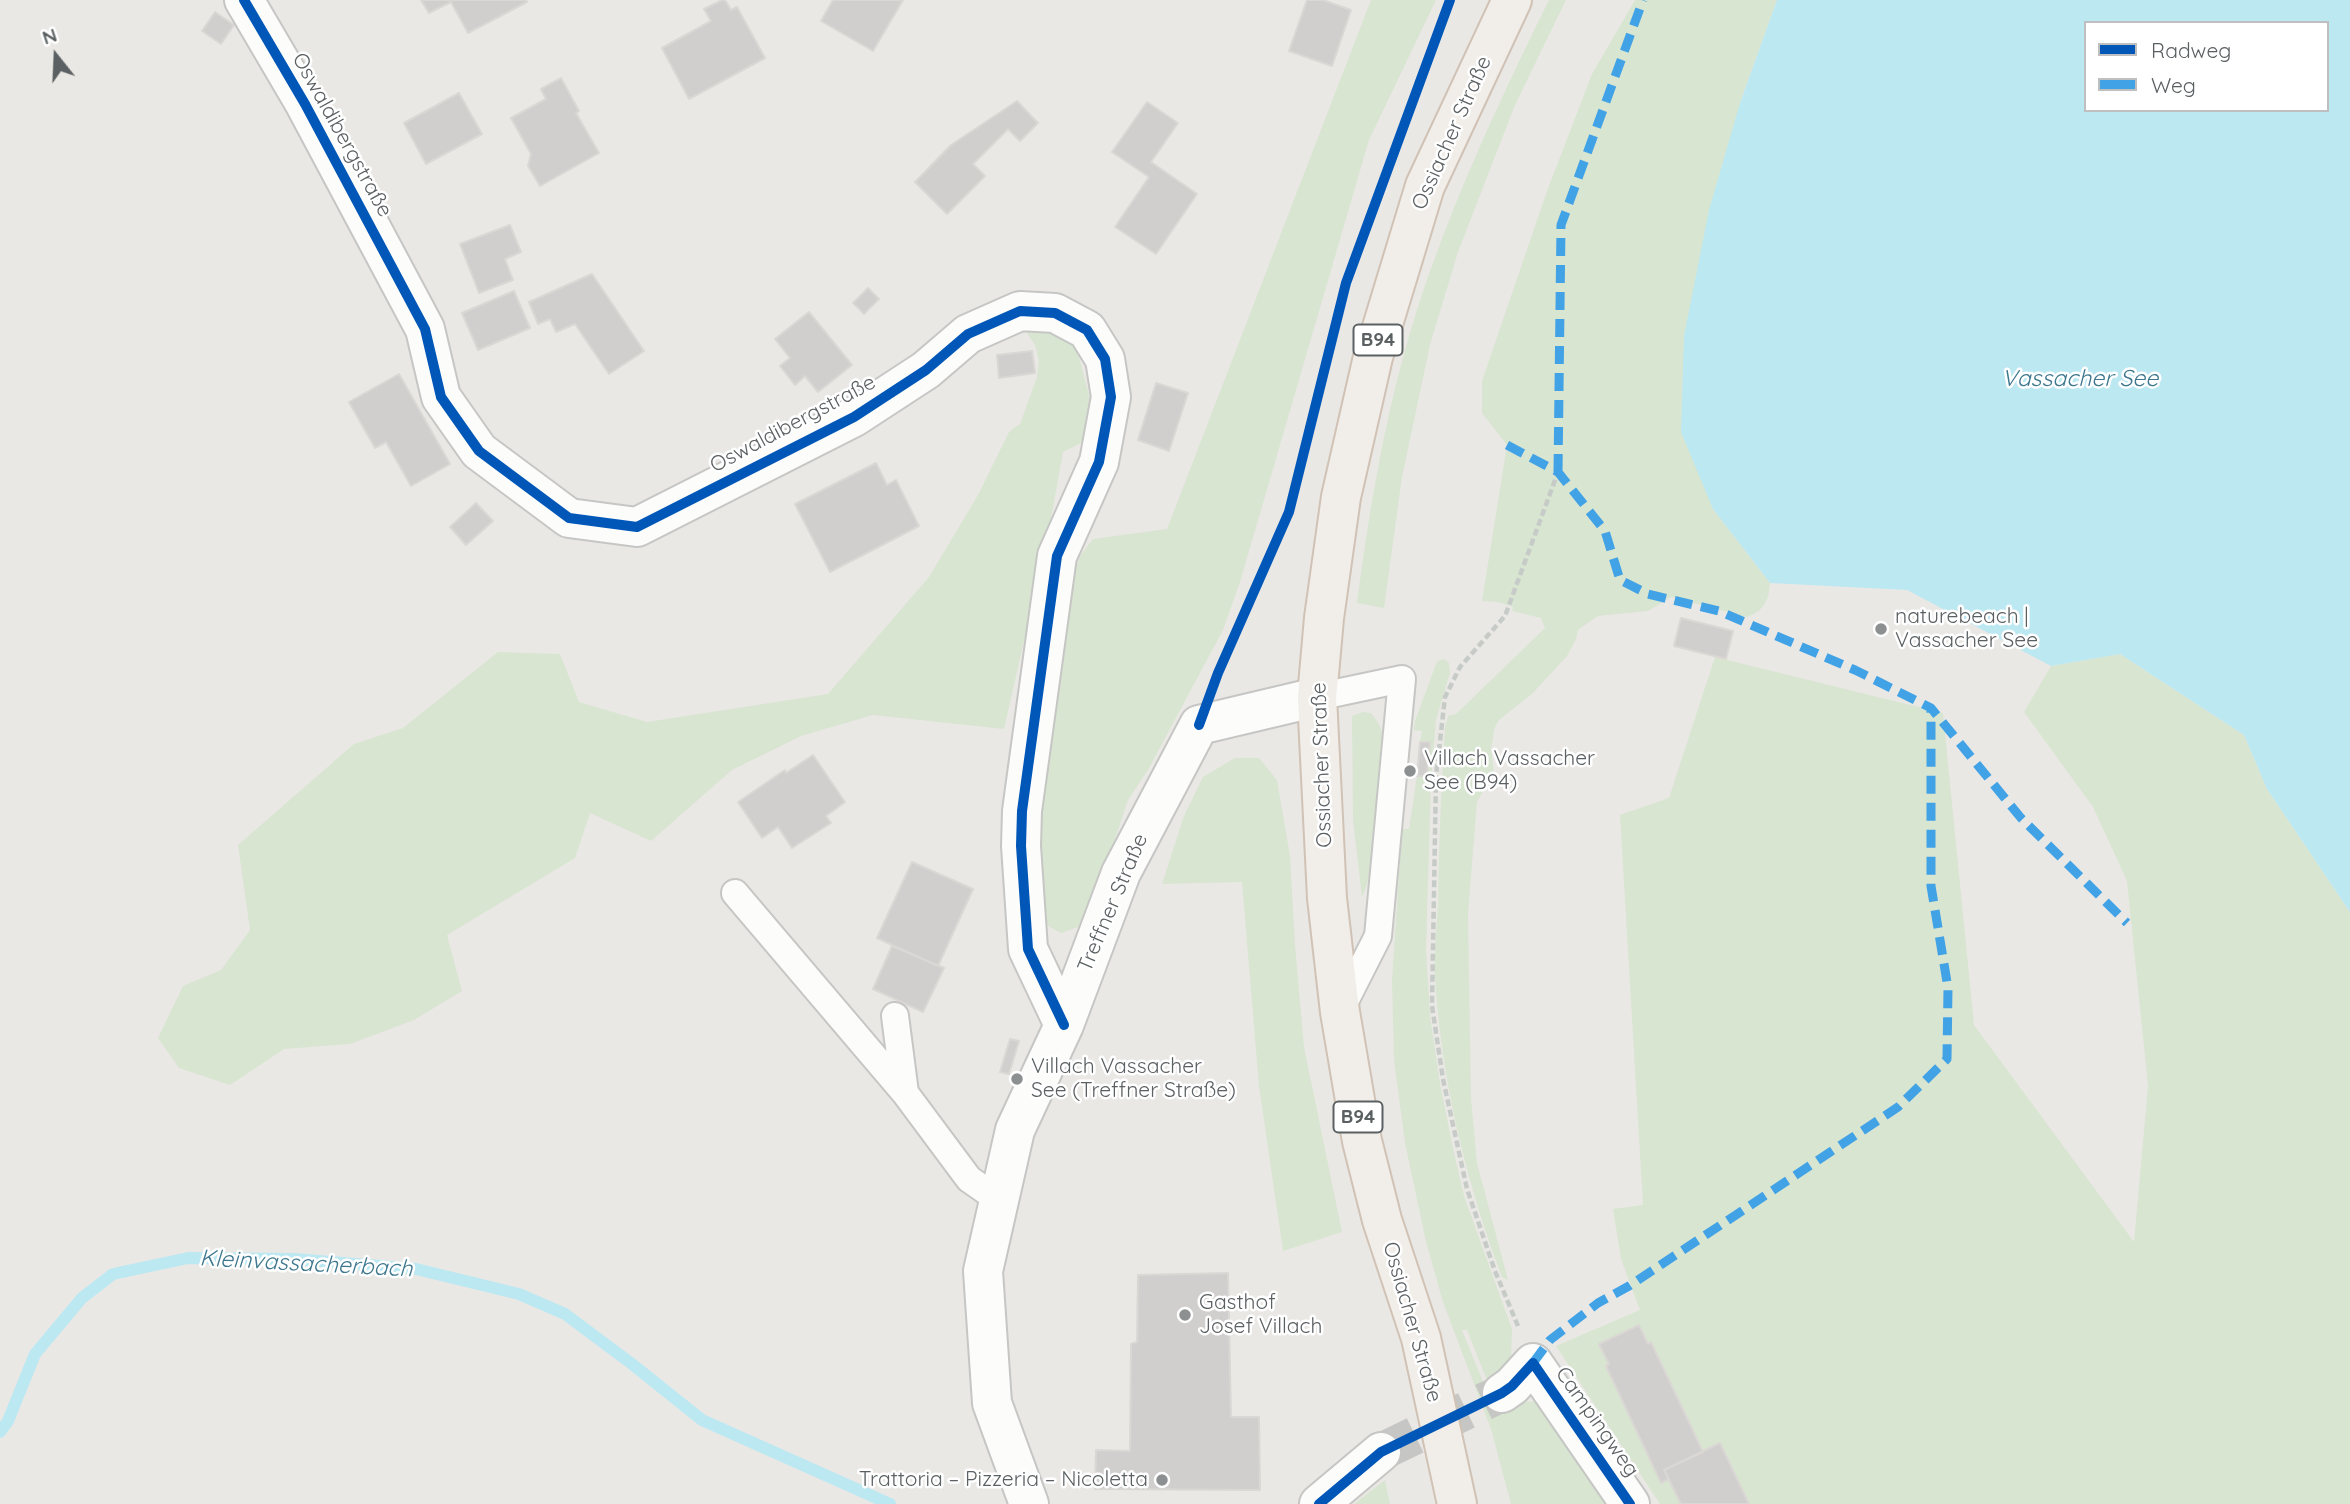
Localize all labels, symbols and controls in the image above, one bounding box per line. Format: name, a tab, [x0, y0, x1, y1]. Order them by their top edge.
north arrow	[21, 21, 91, 91]
legend	[2084, 21, 2329, 112]
text: N	[39, 22, 60, 50]
text: Radweg	[2151, 37, 2231, 63]
street label: Oswaldibergstraße	[286, 49, 398, 221]
street label: Ossiacher Straße	[1407, 52, 1497, 214]
text: Weg	[2151, 72, 2196, 98]
road number: B94	[1354, 324, 1402, 356]
water label: Vassacher See	[2002, 365, 2158, 393]
street label: Oswaldibergstraße	[706, 370, 880, 478]
place label: naturebeach | Vassacher See	[1895, 604, 2038, 654]
marker: naturebeach | Vassacher See	[1873, 621, 1889, 637]
street label: Ossiacher Straße	[1307, 682, 1337, 848]
place label: Villach Vassacher See (B94)	[1424, 746, 1595, 796]
marker: Villach Vassacher See (B94)	[1402, 763, 1418, 779]
street label: Treffner Straße	[1073, 830, 1153, 976]
place label: Villach Vassacher See (Treffner Straße)	[1031, 1054, 1236, 1104]
marker: Villach Vassacher See (Treffner Straße)	[1009, 1071, 1025, 1087]
road number: B94	[1334, 1102, 1382, 1133]
street label: Ossiacher Straße	[1377, 1239, 1447, 1405]
water label: Kleinvassacherbach	[199, 1245, 413, 1283]
place label: Gasthof Josef Villach	[1199, 1290, 1322, 1340]
marker: Gasthof Josef Villach	[1177, 1307, 1193, 1323]
street label: Campingweg	[1550, 1362, 1644, 1482]
place label: Trattoria – Pizzeria – Nicoletta	[859, 1467, 1148, 1493]
marker: Trattoria – Pizzeria – Nicoletta	[1154, 1472, 1170, 1488]

